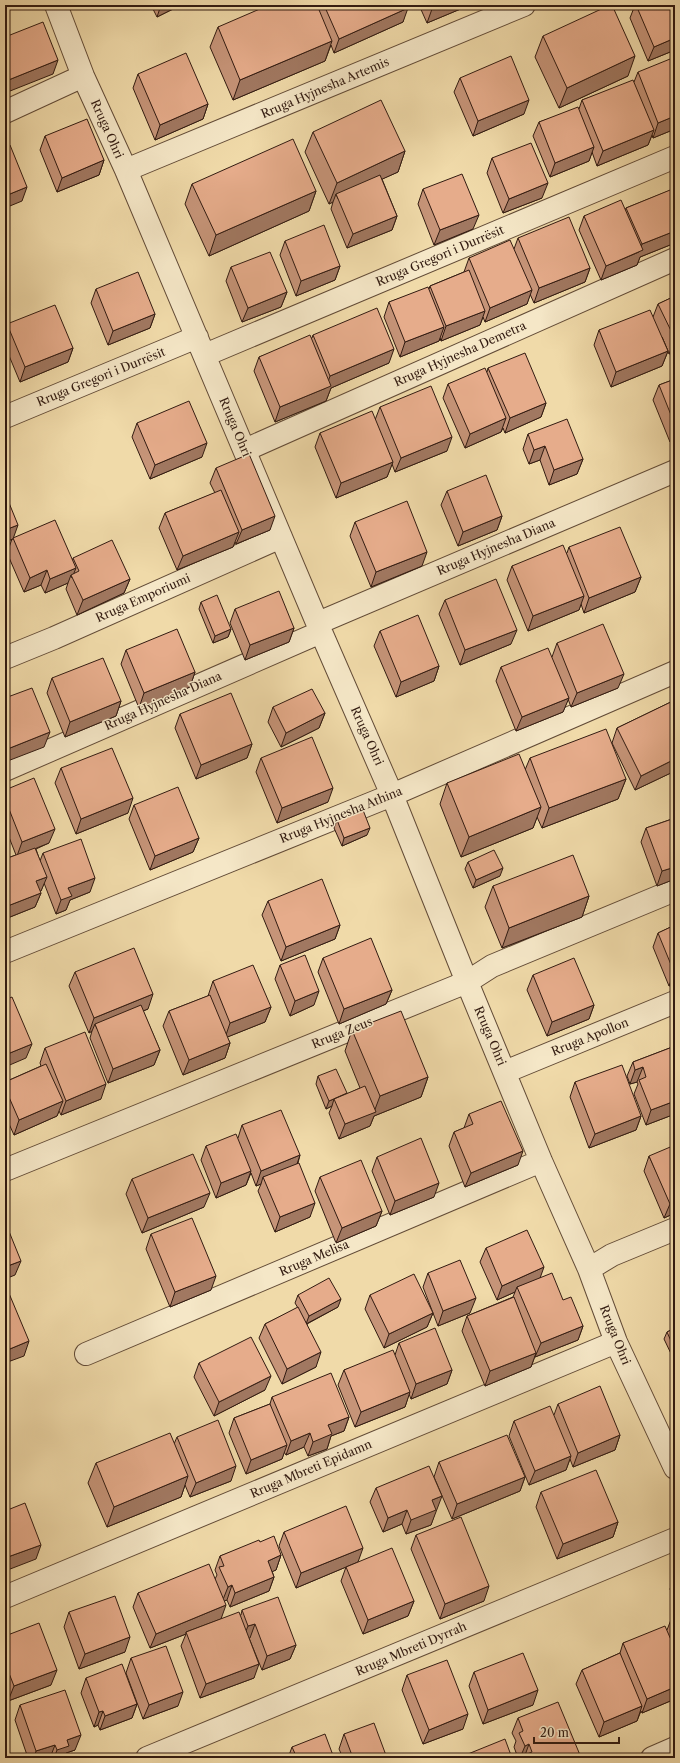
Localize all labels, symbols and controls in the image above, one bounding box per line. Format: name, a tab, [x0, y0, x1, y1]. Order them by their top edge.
street label: Rruga Hyjnesha Artemis	[258, 54, 391, 121]
street label: Rruga Ohri	[88, 97, 127, 161]
street label: Rruga Gregori i Durrësit	[374, 221, 507, 289]
street label: Rruga Hyjnesha Demetra	[391, 317, 529, 390]
street label: Rruga Gregori i Durrësit	[34, 344, 168, 409]
street label: Rruga Ohri	[216, 395, 255, 459]
street label: Rruga Hyjnesha Diana	[434, 515, 558, 578]
street label: Rruga Emporiumi	[93, 570, 193, 625]
street label: Rruga Hyjnesha Diana	[102, 668, 224, 733]
street label: Rruga Ohri	[348, 704, 387, 768]
street label: Rruga Hyjnesha Athina	[277, 783, 405, 846]
street label: Rruga Ohri	[471, 1004, 510, 1068]
street label: Rruga Zeus	[309, 1014, 374, 1052]
street label: Rruga Apollon	[549, 1014, 631, 1059]
street label: Rruga Melisa	[277, 1236, 352, 1279]
street label: Rruga Ohri	[597, 1303, 634, 1367]
street label: Rruga Mbreti Epidamn	[248, 1436, 374, 1501]
street label: Rruga Mbreti Dyrrah	[353, 1618, 469, 1679]
scale bar	[534, 1719, 619, 1745]
text: 20 m	[540, 1725, 569, 1740]

